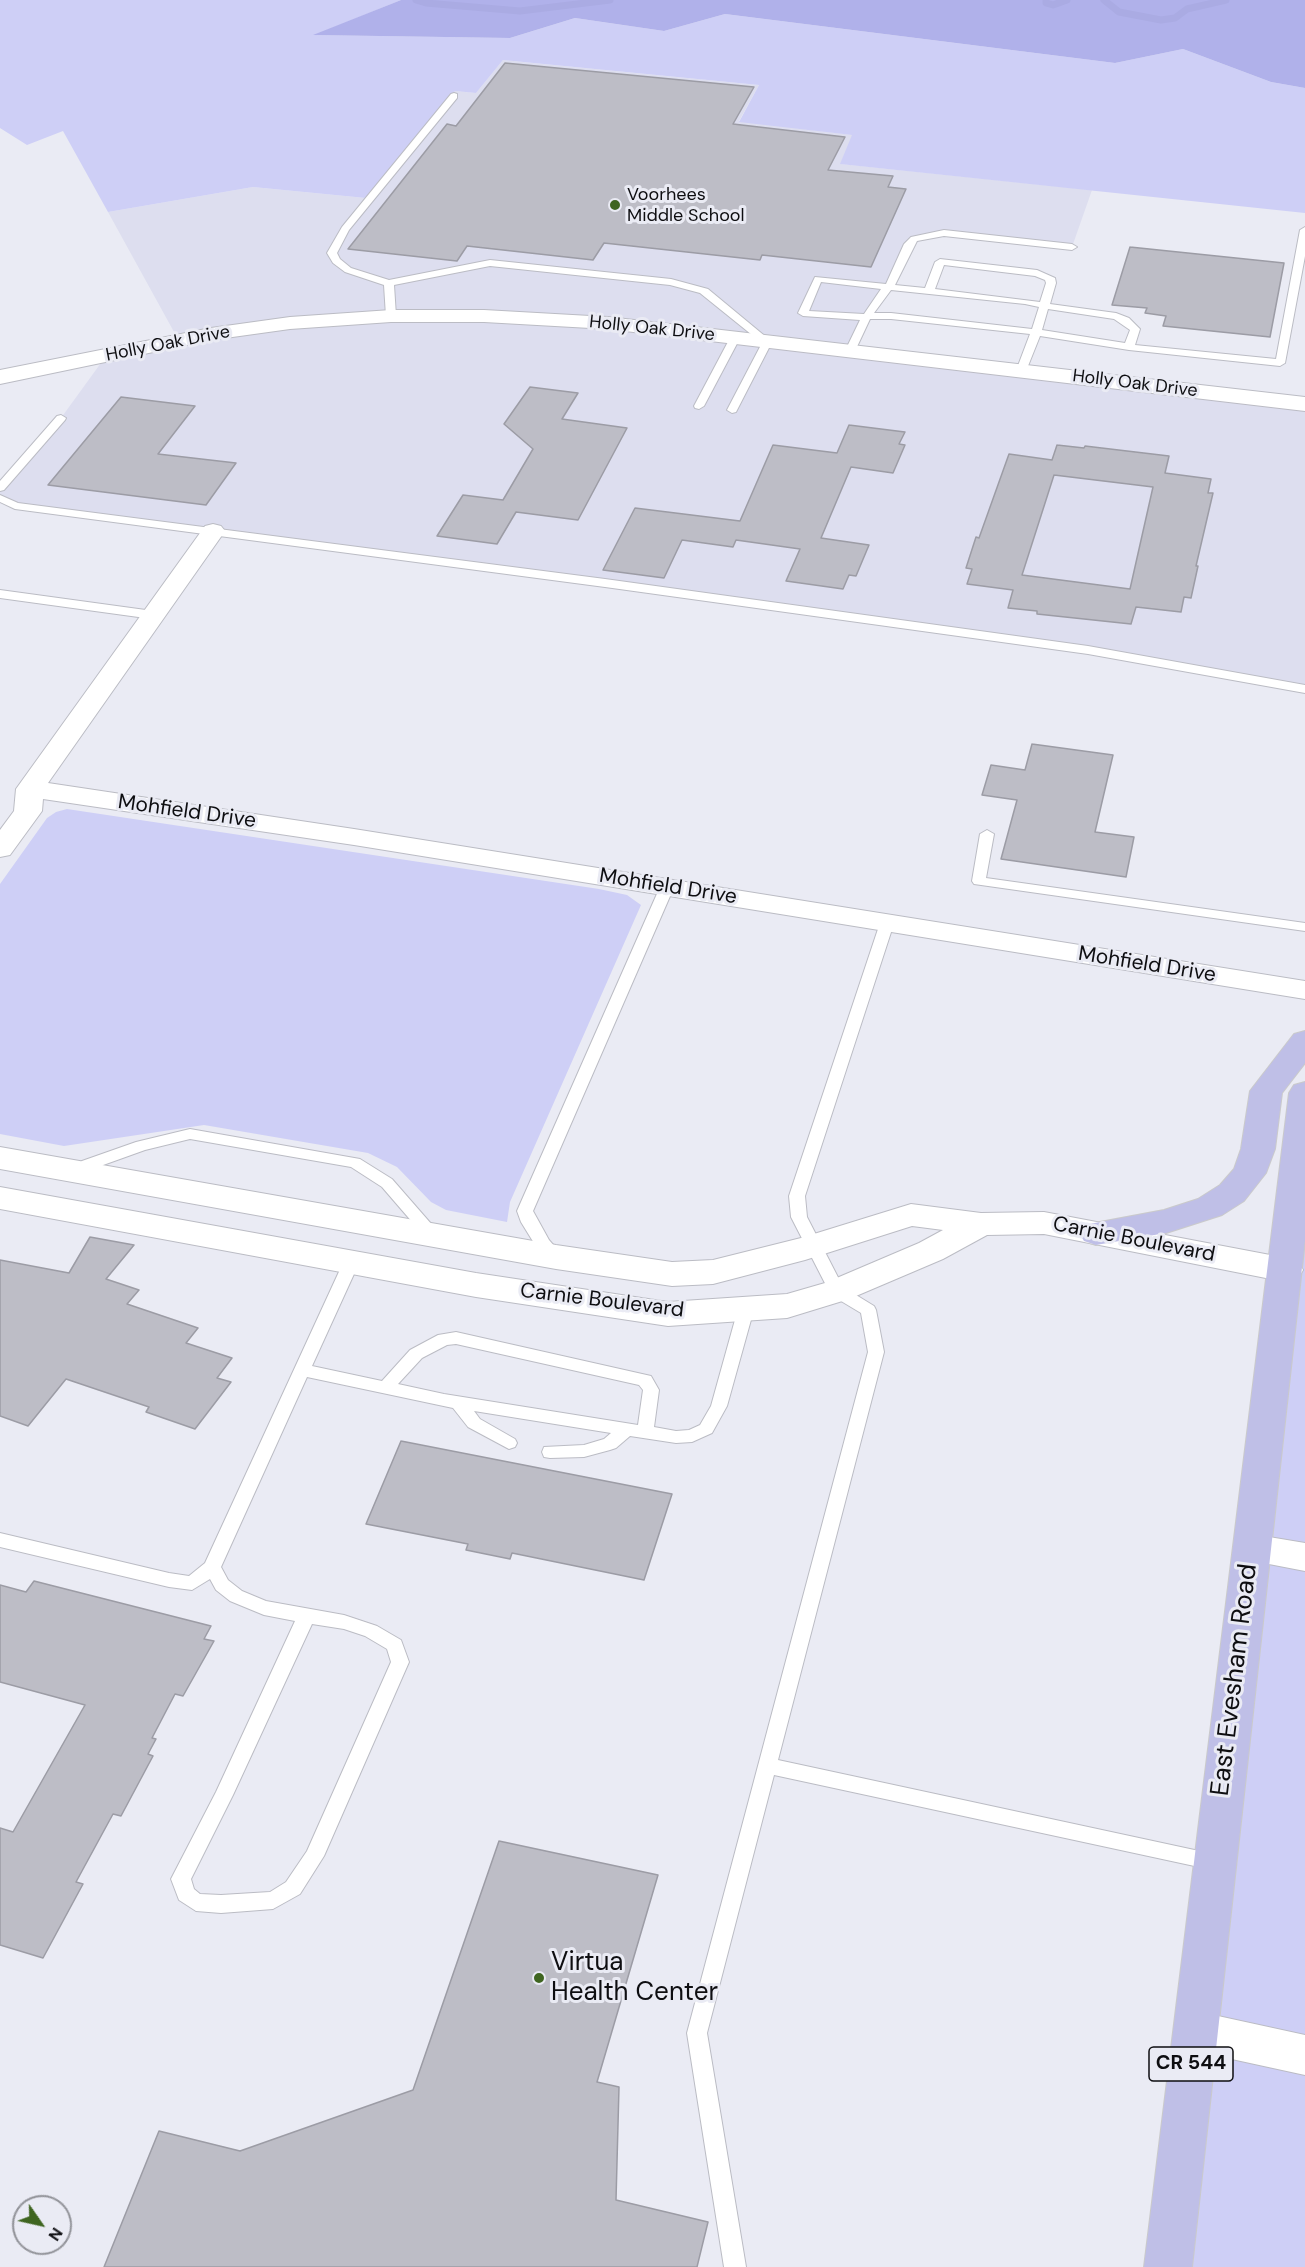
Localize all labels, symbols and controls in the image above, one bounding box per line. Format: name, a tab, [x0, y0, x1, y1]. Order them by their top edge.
place label: Voorhees Middle School	[627, 184, 745, 226]
marker: Voorhees Middle School	[608, 198, 622, 212]
street label: Holly Oak Drive	[588, 312, 716, 346]
street label: Holly Oak Drive	[104, 321, 232, 367]
street label: Holly Oak Drive	[1071, 366, 1199, 402]
street label: Mohfield Drive	[116, 790, 258, 834]
street label: Mohfield Drive	[597, 864, 739, 910]
street label: Mohfield Drive	[1076, 942, 1218, 988]
street label: Carnie Boulevard	[1051, 1212, 1217, 1268]
street label: Carnie Boulevard	[519, 1278, 685, 1324]
street label: East Evesham Road	[1205, 1562, 1265, 1798]
place label: Virtua Health Center	[551, 1947, 718, 2008]
marker: Virtua Health Center	[532, 1971, 546, 1985]
road number: CR 544	[1149, 2047, 1233, 2081]
north arrow	[12, 2195, 72, 2255]
text: N	[44, 2224, 68, 2245]

